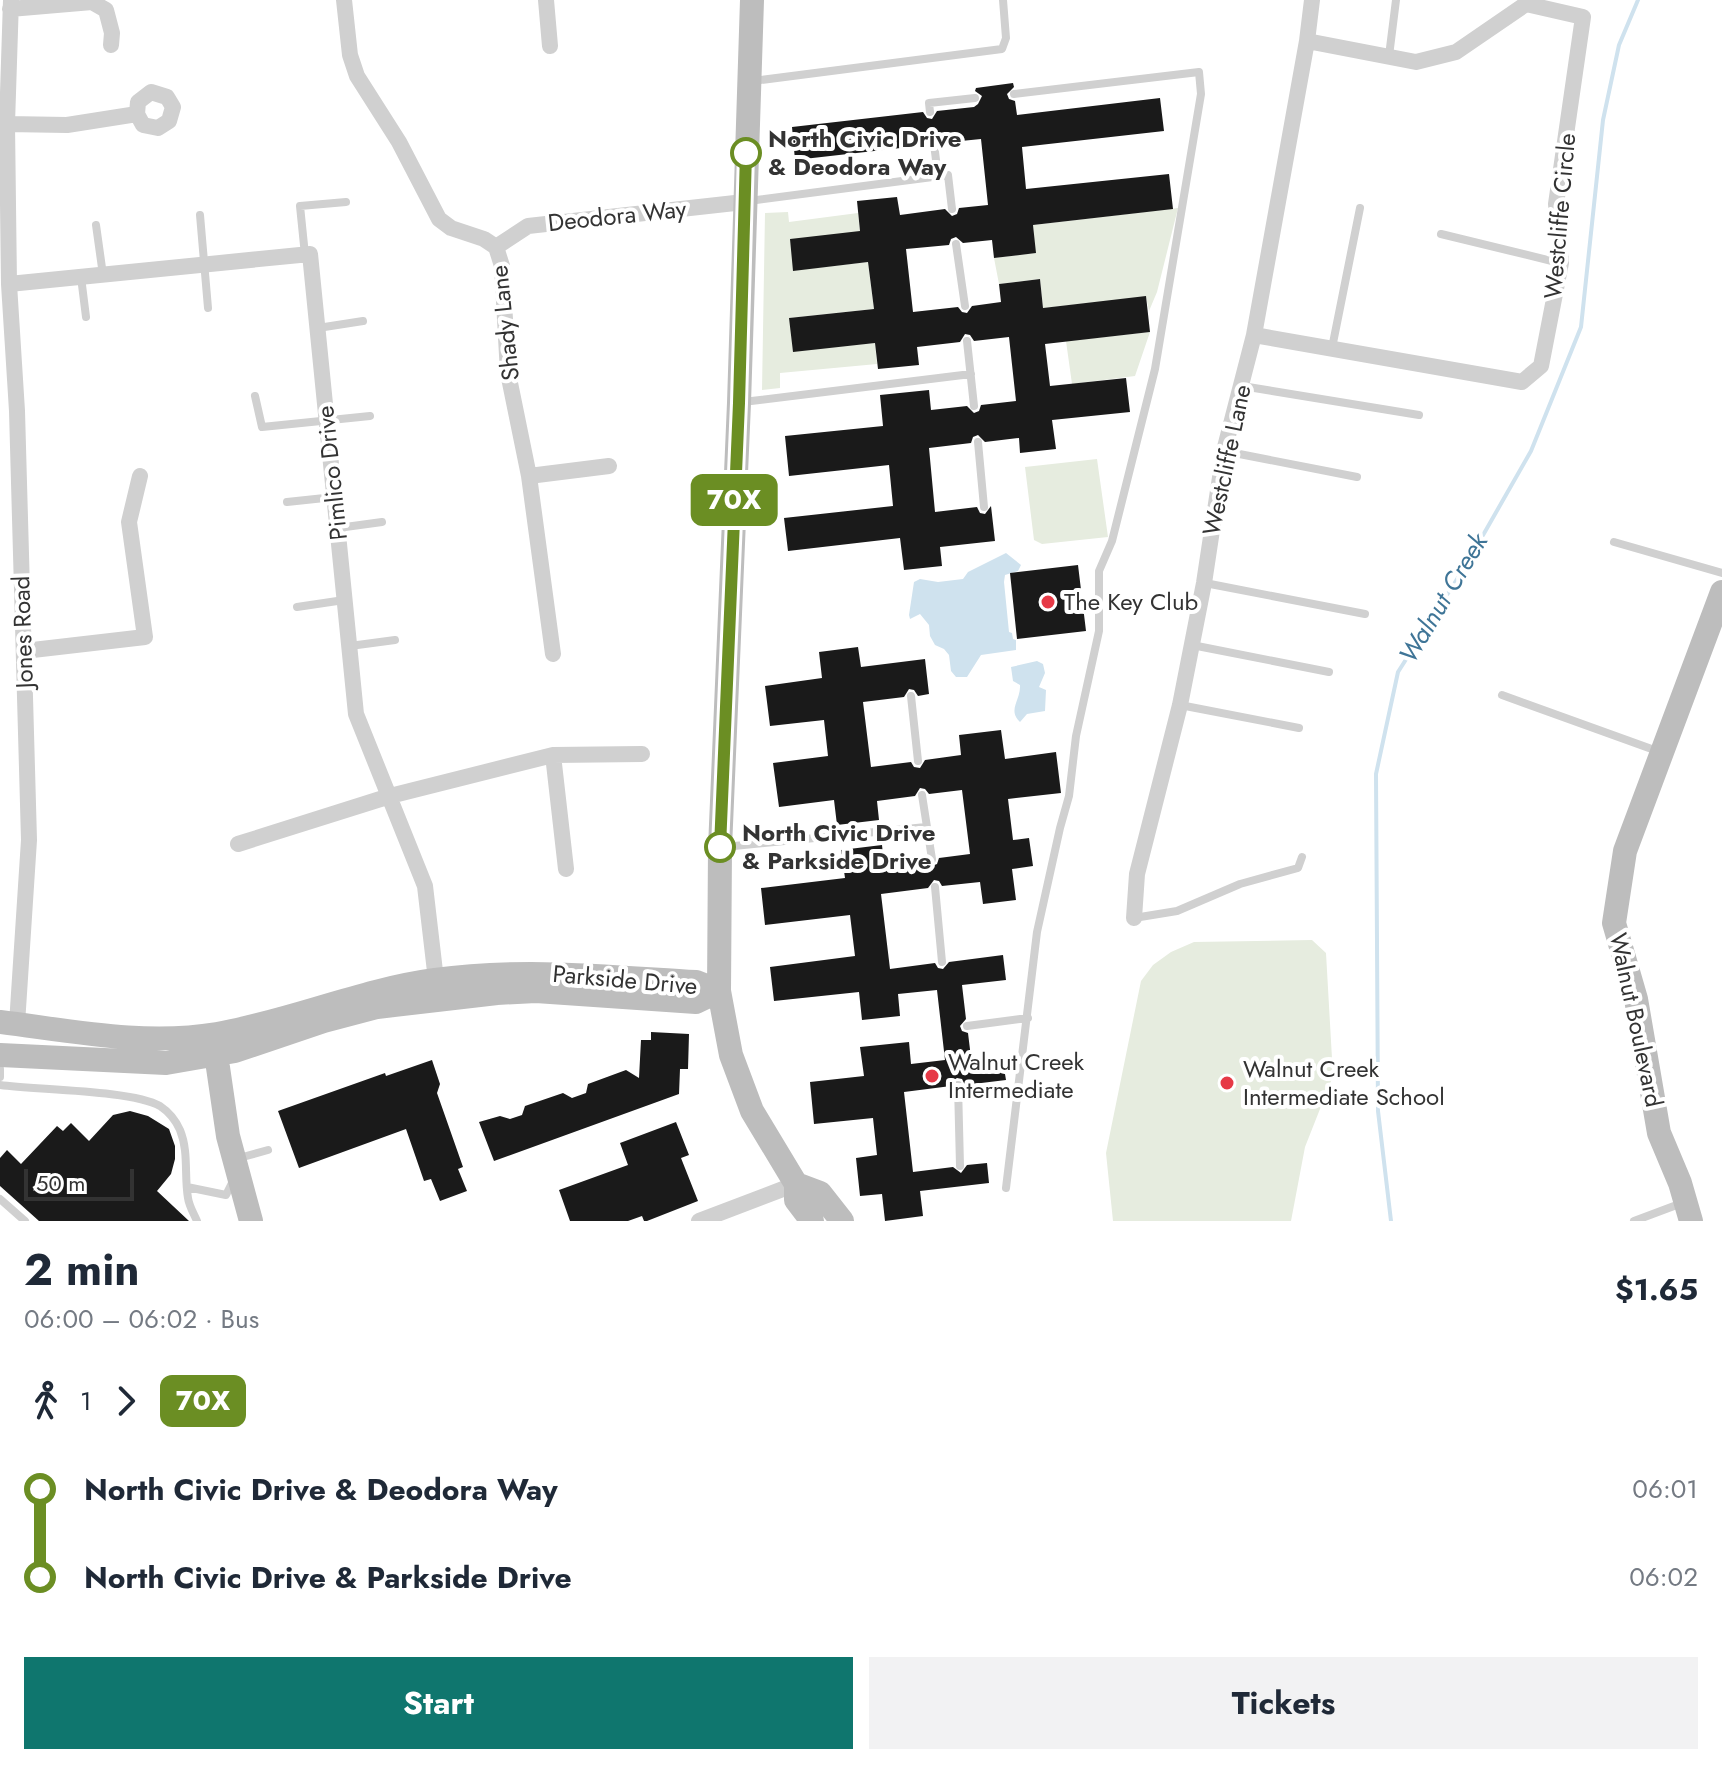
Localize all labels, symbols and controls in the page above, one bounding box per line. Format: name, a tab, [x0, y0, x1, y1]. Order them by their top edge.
place label: North Civic Drive & Deodora Way	[768, 121, 961, 184]
street label: Westcliffe Circle	[1535, 132, 1584, 300]
marker: North Civic Drive & Deodora Way	[731, 138, 761, 168]
street label: Deodora Way	[546, 191, 688, 240]
street label: Shady Lane	[481, 264, 528, 383]
street label: Westcliffe Lane	[1193, 381, 1260, 539]
street label: Pimlico Drive	[307, 404, 356, 542]
line badge: 70X	[688, 474, 780, 526]
text: 70X	[707, 479, 761, 520]
water label: Walnut Creek	[1389, 524, 1498, 670]
street label: Jones Road	[3, 575, 42, 692]
place label: The Key Club	[1064, 584, 1198, 619]
marker: The Key Club	[1039, 593, 1057, 611]
place label: North Civic Drive & Parkside Drive	[742, 815, 935, 878]
marker: North Civic Drive & Parkside Drive	[705, 832, 735, 862]
street label: Walnut Boulevard	[1601, 930, 1672, 1110]
street label: Parkside Drive	[551, 956, 699, 1003]
place label: Walnut Creek Intermediate	[948, 1044, 1085, 1107]
place label: Walnut Creek Intermediate School	[1243, 1051, 1445, 1114]
marker: Walnut Creek Intermediate	[923, 1067, 941, 1085]
marker: Walnut Creek Intermediate School	[1218, 1074, 1236, 1092]
scale bar	[24, 1165, 134, 1201]
text: 50 m	[36, 1167, 85, 1199]
text: 2 min	[24, 1238, 140, 1302]
text: $1.65	[1615, 1268, 1698, 1311]
text: 06:00 – 06:02 · Bus	[24, 1300, 259, 1338]
icon: walk	[24, 1379, 68, 1423]
icon: forward	[104, 1379, 148, 1423]
text: 70X	[176, 1380, 230, 1421]
text: 1	[80, 1382, 92, 1420]
text: North Civic Drive & Deodora Way	[84, 1468, 558, 1511]
text: 06:01	[1632, 1470, 1698, 1508]
text: North Civic Drive & Parkside Drive	[84, 1556, 572, 1599]
text: 06:02	[1629, 1558, 1698, 1596]
button: Start	[24, 1657, 853, 1749]
button: Tickets	[869, 1657, 1698, 1749]

